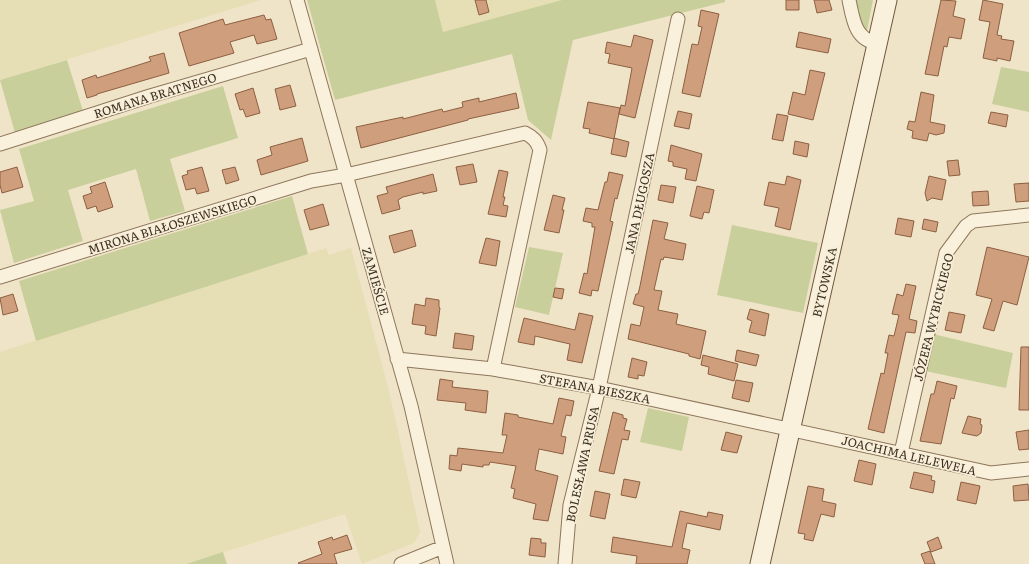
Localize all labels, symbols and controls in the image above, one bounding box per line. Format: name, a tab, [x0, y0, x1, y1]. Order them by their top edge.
street label: ROMANA BRATNEGO	[91, 68, 219, 122]
street label: JANA DŁUGOSZA	[619, 150, 659, 255]
street label: MIRONA BIAŁOSZEWSKIEGO	[85, 190, 259, 258]
street label: ZAMIEŚCIE	[358, 245, 394, 317]
street label: BYTOWSKA	[807, 245, 841, 319]
street label: JÓZEFA WYBICKIEGO	[908, 251, 958, 383]
street label: STEFANA BIESZKA	[538, 368, 652, 408]
street label: BOLESŁAWA PRUSA	[561, 404, 603, 524]
street label: JOACHIMA LELEWELA	[840, 431, 979, 479]

